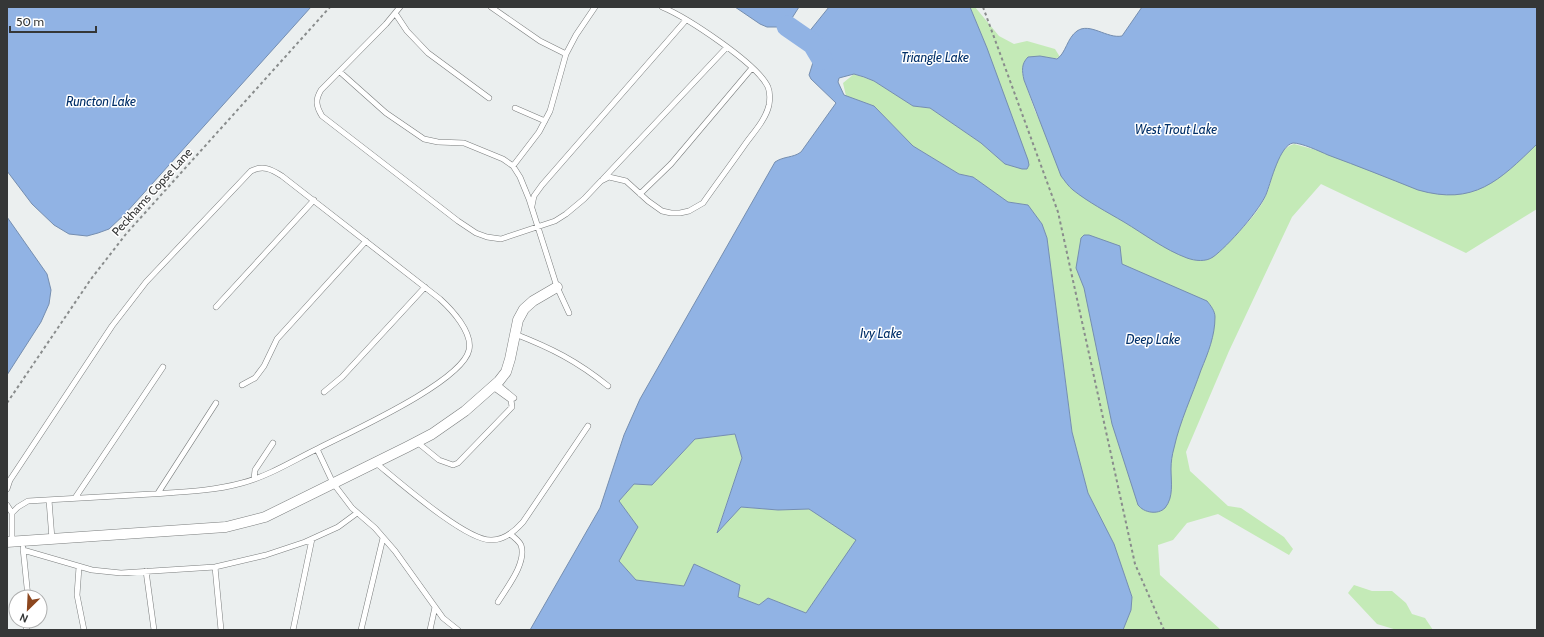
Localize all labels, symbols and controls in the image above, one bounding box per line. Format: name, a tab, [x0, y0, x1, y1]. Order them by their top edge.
scale bar	[10, 8, 96, 34]
text: 50 m	[16, 14, 44, 29]
water label: Triangle Lake	[901, 49, 969, 65]
water label: Runcton Lake	[66, 93, 136, 109]
water label: West Trout Lake	[1135, 121, 1217, 137]
street label: Peckhams Copse Lane	[108, 145, 195, 239]
water label: Ivy Lake	[860, 325, 902, 341]
water label: Deep Lake	[1126, 331, 1180, 347]
north arrow	[8, 589, 48, 629]
text: N	[18, 610, 30, 626]

